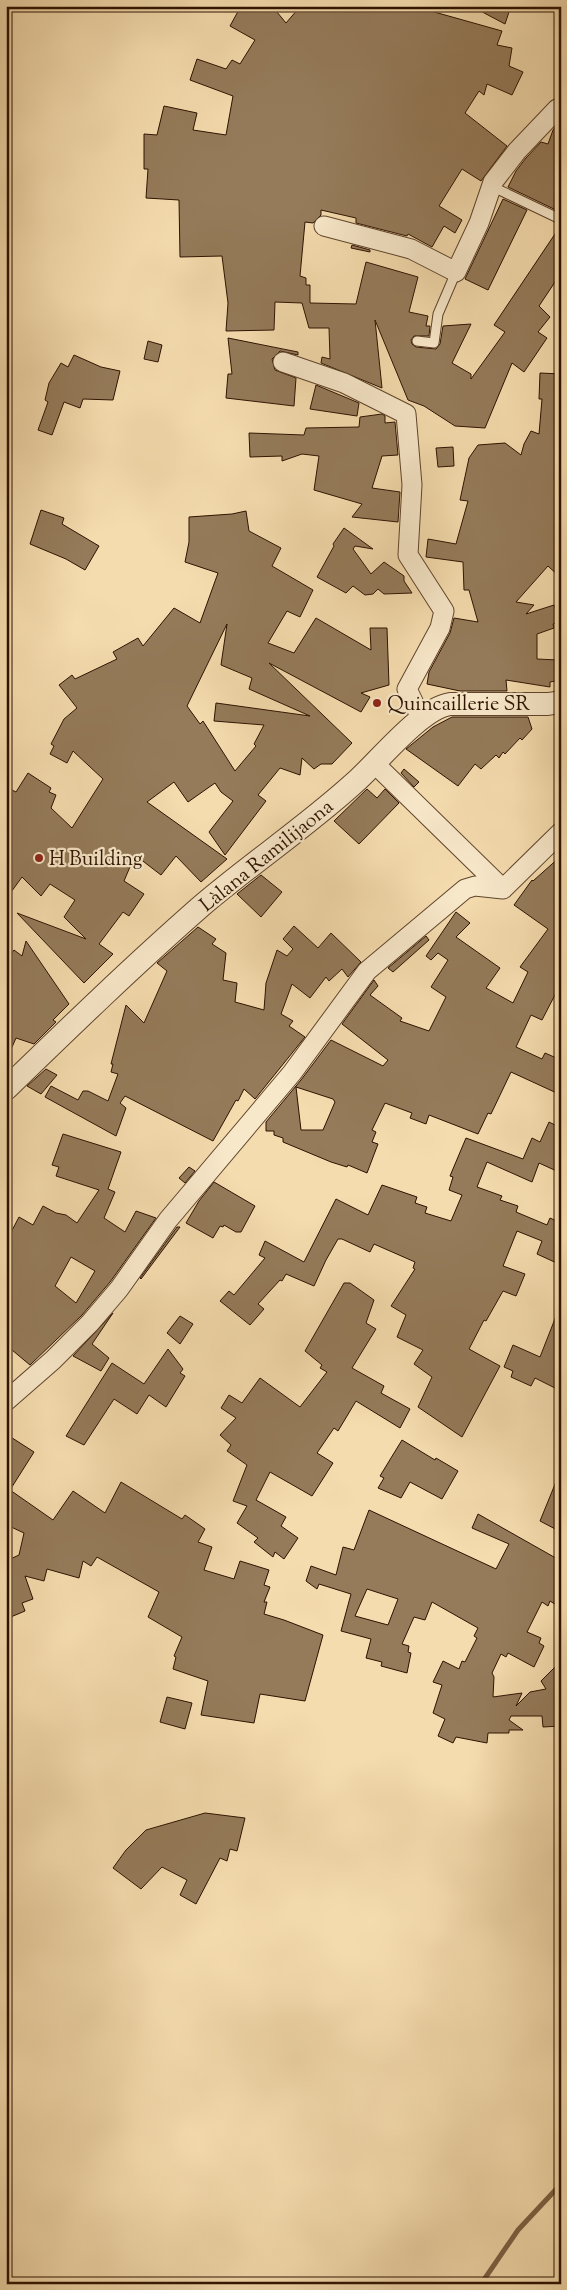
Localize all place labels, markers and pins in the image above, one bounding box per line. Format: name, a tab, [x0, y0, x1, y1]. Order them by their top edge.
place label: Quincaillerie SR	[387, 691, 530, 720]
marker: Quincaillerie SR	[371, 697, 383, 709]
place label: H Building	[49, 846, 143, 875]
marker: H Building	[33, 852, 45, 864]

